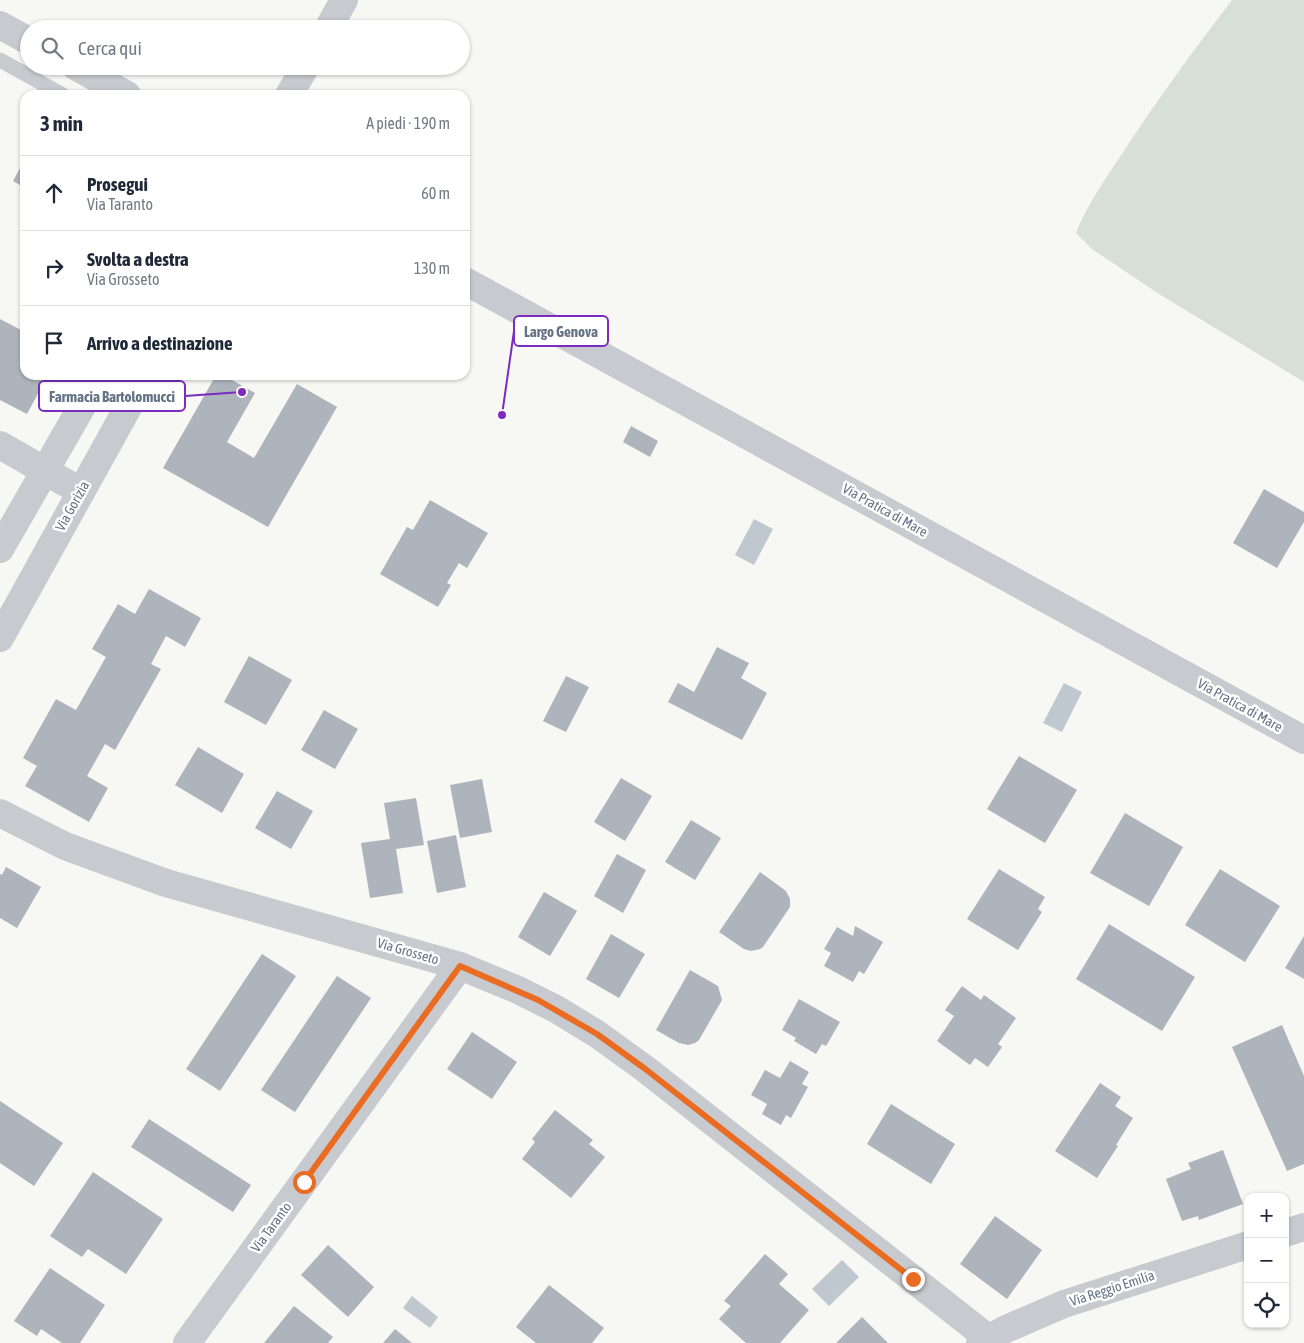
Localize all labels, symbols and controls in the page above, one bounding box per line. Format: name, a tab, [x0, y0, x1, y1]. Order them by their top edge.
search box	[20, 20, 470, 75]
icon: search	[38, 34, 66, 62]
text: Cerca qui	[78, 37, 142, 59]
text: 3 min	[40, 111, 83, 135]
text: A piedi · 190 m	[366, 114, 450, 132]
text: Prosegui	[87, 173, 148, 195]
icon: ahead	[40, 179, 68, 207]
text: 60 m	[421, 184, 450, 202]
text: Via Taranto	[87, 195, 153, 213]
text: Svolta a destra	[87, 248, 189, 270]
icon: right	[40, 254, 68, 282]
text: 130 m	[414, 259, 450, 277]
text: Via Grosseto	[87, 270, 159, 288]
callout: Largo Genova	[514, 316, 608, 346]
text: Largo Genova	[524, 323, 598, 340]
icon: arrive	[40, 329, 68, 357]
text: Arrivo a destinazione	[87, 332, 233, 354]
callout: Farmacia Bartolomucci	[39, 381, 185, 411]
text: Farmacia Bartolomucci	[49, 388, 175, 405]
street label: Via Gorizia	[52, 478, 92, 534]
street label: Via Pratica di Mare	[840, 480, 930, 540]
street label: Via Pratica di Mare	[1195, 675, 1285, 735]
street label: Via Grosseto	[375, 935, 441, 967]
route start	[293, 1171, 316, 1194]
map controls	[1244, 1193, 1289, 1328]
button: +	[1244, 1193, 1289, 1238]
street label: Via Taranto	[248, 1199, 294, 1255]
button: −	[1244, 1238, 1289, 1283]
street label: Via Reggio Emilia	[1068, 1267, 1156, 1309]
route end	[902, 1268, 925, 1291]
button: locate	[1244, 1283, 1289, 1328]

